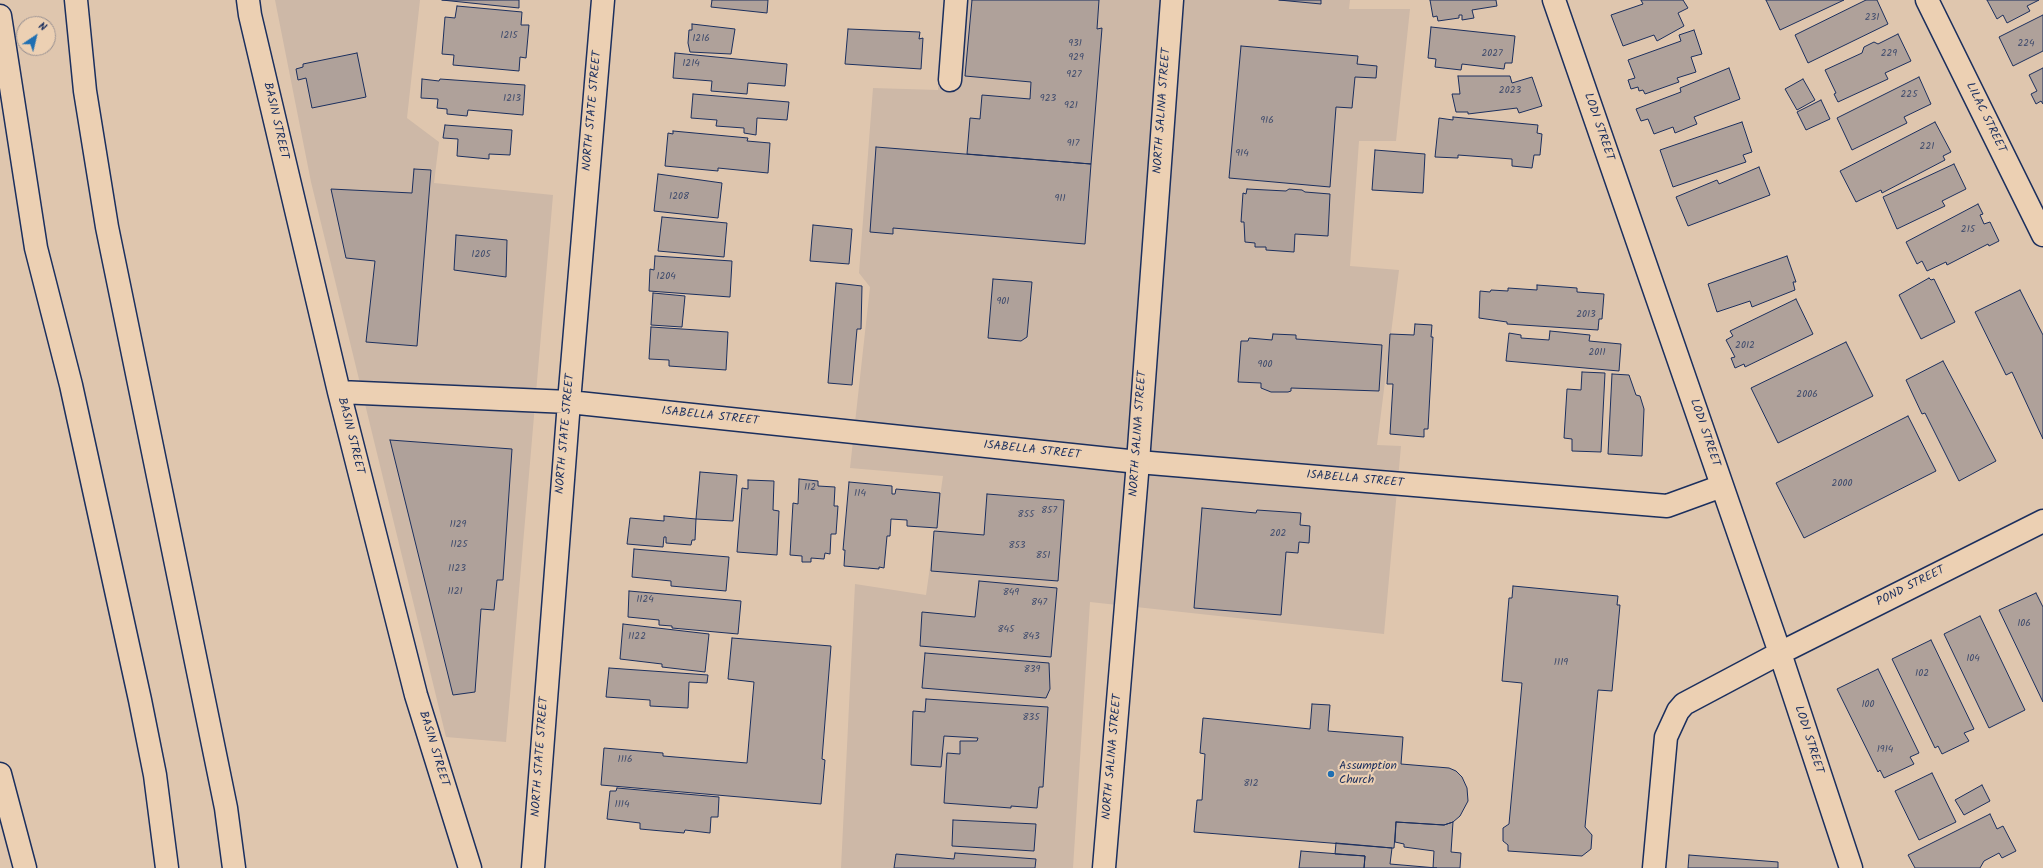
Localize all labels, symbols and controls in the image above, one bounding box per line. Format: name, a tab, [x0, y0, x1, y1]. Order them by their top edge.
house number: 231	[1865, 12, 1879, 24]
north arrow	[16, 16, 56, 56]
text: N	[34, 18, 50, 36]
house number: 1215	[500, 30, 518, 42]
house number: 1216	[692, 33, 710, 45]
house number: 931	[1068, 38, 1082, 50]
house number: 224	[2017, 38, 2035, 50]
street label: NORTH SALINA STREET	[1151, 48, 1175, 174]
house number: 2027	[1481, 48, 1503, 60]
house number: 229	[1881, 48, 1897, 60]
street label: NORTH STATE STREET	[581, 50, 605, 172]
house number: 929	[1068, 52, 1084, 64]
house number: 1214	[682, 58, 700, 70]
house number: 927	[1066, 69, 1082, 81]
street label: BASIN STREET	[259, 81, 291, 161]
street label: LILAC STREET	[1962, 81, 2008, 155]
house number: 2023	[1499, 85, 1521, 97]
house number: 225	[1901, 89, 1917, 101]
street label: LODI STREET	[1580, 91, 1616, 163]
house number: 1213	[503, 93, 521, 105]
house number: 923	[1040, 93, 1056, 105]
house number: 921	[1064, 100, 1078, 112]
house number: 916	[1260, 115, 1274, 127]
house number: 917	[1067, 138, 1079, 150]
house number: 221	[1920, 141, 1934, 153]
house number: 914	[1235, 148, 1249, 160]
house number: 1208	[669, 191, 689, 203]
house number: 911	[1054, 193, 1066, 205]
house number: 215	[1961, 224, 1975, 236]
house number: 1205	[471, 249, 491, 261]
house number: 1204	[656, 271, 676, 283]
house number: 901	[996, 296, 1010, 308]
house number: 2013	[1576, 309, 1596, 321]
house number: 2012	[1735, 340, 1755, 352]
house number: 2011	[1588, 347, 1606, 359]
house number: 900	[1258, 359, 1272, 371]
street label: NORTH SALINA STREET	[1127, 371, 1151, 497]
street label: NORTH STATE STREET	[554, 373, 578, 495]
house number: 2006	[1796, 389, 1818, 401]
street label: BASIN STREET	[334, 396, 366, 476]
street label: LODI STREET	[1686, 397, 1722, 469]
street label: ISABELLA STREET	[661, 405, 759, 429]
street label: ISABELLA STREET	[983, 439, 1081, 463]
street label: ISABELLA STREET	[1306, 469, 1404, 491]
house number: 2000	[1832, 478, 1852, 490]
house number: 112	[804, 482, 816, 494]
house number: 114	[854, 488, 866, 500]
house number: 857	[1041, 505, 1057, 517]
house number: 855	[1018, 509, 1034, 521]
house number: 1129	[450, 519, 466, 531]
house number: 202	[1270, 528, 1286, 540]
house number: 1125	[450, 539, 468, 551]
house number: 853	[1008, 540, 1026, 552]
house number: 851	[1036, 550, 1050, 562]
house number: 1123	[448, 563, 466, 575]
street label: POND STREET	[1874, 564, 1948, 610]
house number: 1121	[447, 586, 463, 598]
house number: 849	[1003, 587, 1019, 599]
house number: 1124	[636, 594, 654, 606]
house number: 847	[1031, 597, 1047, 609]
house number: 106	[2017, 618, 2031, 630]
house number: 845	[998, 624, 1014, 636]
house number: 1122	[628, 631, 646, 643]
house number: 843	[1022, 631, 1040, 643]
house number: 104	[1966, 653, 1980, 665]
house number: 1119	[1554, 657, 1568, 669]
house number: 839	[1024, 664, 1040, 676]
house number: 102	[1915, 668, 1929, 680]
street label: NORTH SALINA STREET	[1100, 694, 1126, 820]
street label: NORTH STATE STREET	[530, 696, 552, 818]
house number: 100	[1861, 699, 1875, 711]
street label: LODI STREET	[1790, 704, 1826, 776]
street label: BASIN STREET	[415, 709, 451, 789]
house number: 835	[1022, 712, 1040, 724]
house number: 1914	[1877, 744, 1893, 756]
house number: 1116	[618, 754, 632, 766]
place label: Assumption Church	[1339, 760, 1397, 788]
marker: Assumption Church	[1326, 769, 1336, 779]
house number: 812	[1244, 778, 1258, 790]
house number: 1114	[615, 799, 629, 811]

